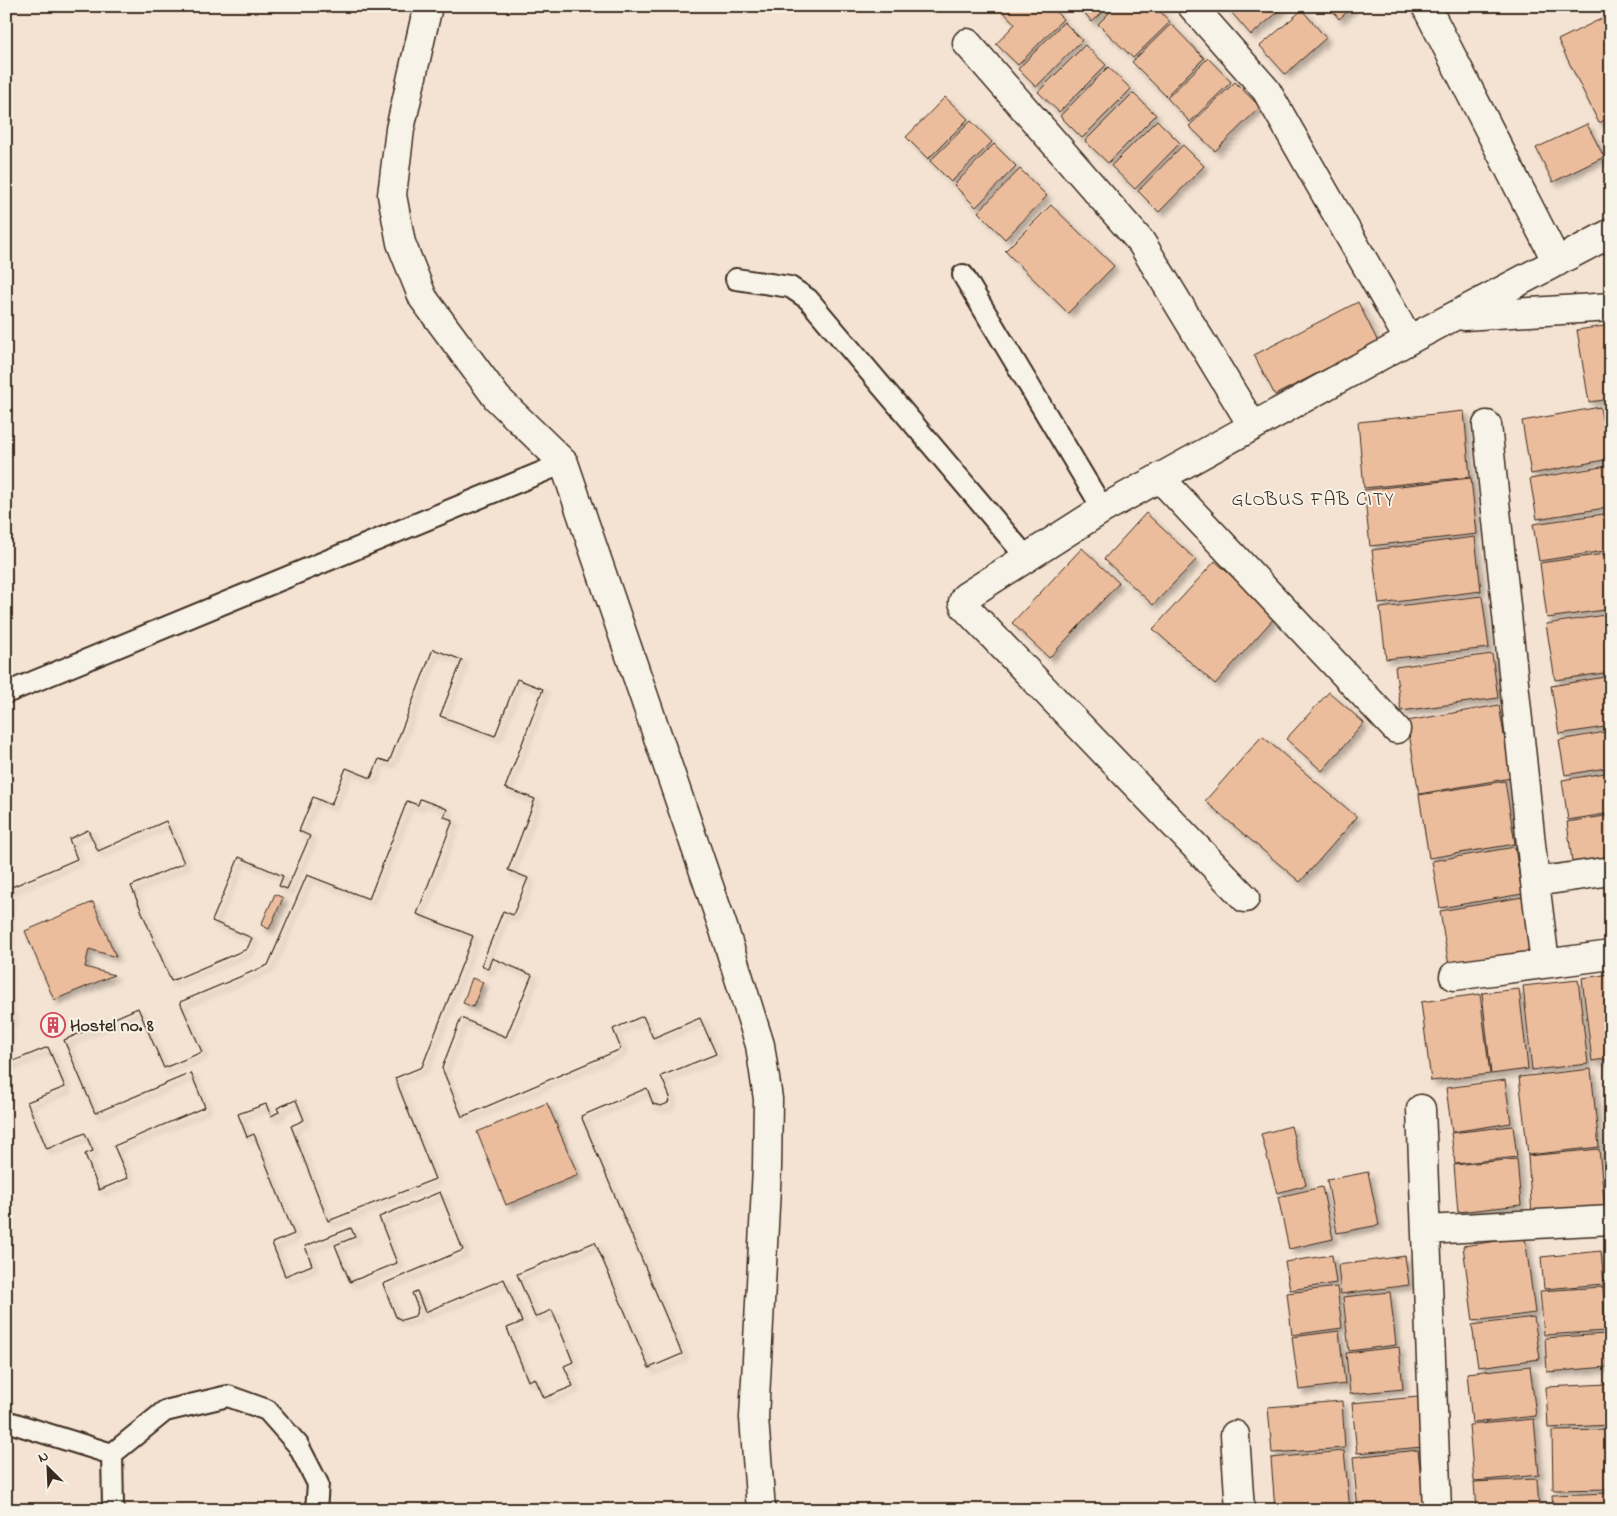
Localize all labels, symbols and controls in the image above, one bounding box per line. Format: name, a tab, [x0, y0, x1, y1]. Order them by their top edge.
district label: GLOBUS FAB CITY	[1232, 487, 1394, 514]
building icon: Hostel no. 8	[40, 1012, 66, 1038]
place label: Hostel no. 8	[70, 1014, 154, 1040]
north arrow	[22, 1444, 72, 1494]
text: N	[35, 1446, 52, 1469]

